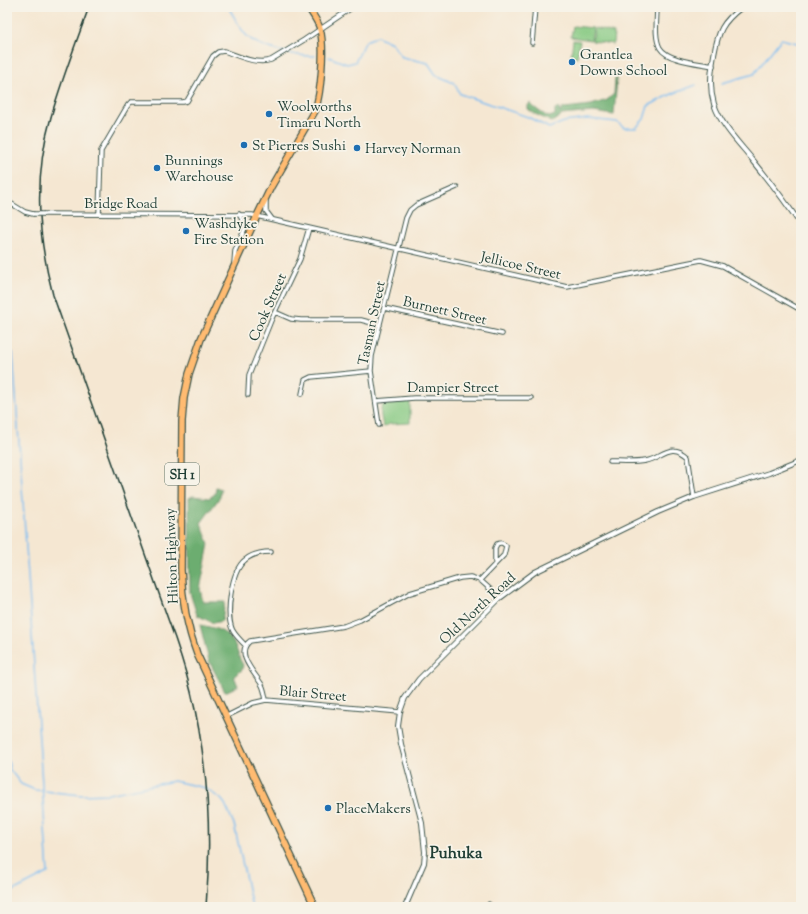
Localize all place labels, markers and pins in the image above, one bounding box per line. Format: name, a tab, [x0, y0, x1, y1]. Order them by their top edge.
place label: Grantlea Downs School	[580, 46, 667, 82]
marker: Grantlea Downs School	[567, 57, 577, 67]
place label: Woolworths Timaru North	[277, 98, 361, 134]
marker: Woolworths Timaru North	[264, 109, 274, 119]
place label: St Pierres Sushi	[252, 137, 346, 157]
marker: St Pierres Sushi	[239, 140, 249, 150]
place label: Harvey Norman	[365, 140, 461, 160]
marker: Harvey Norman	[352, 143, 362, 153]
place label: Bunnings Warehouse	[165, 152, 234, 188]
marker: Bunnings Warehouse	[152, 163, 162, 173]
place label: Washdyke Fire Station	[194, 215, 264, 251]
marker: Washdyke Fire Station	[181, 226, 191, 236]
place label: PlaceMakers	[336, 800, 411, 820]
marker: PlaceMakers	[323, 803, 333, 813]

